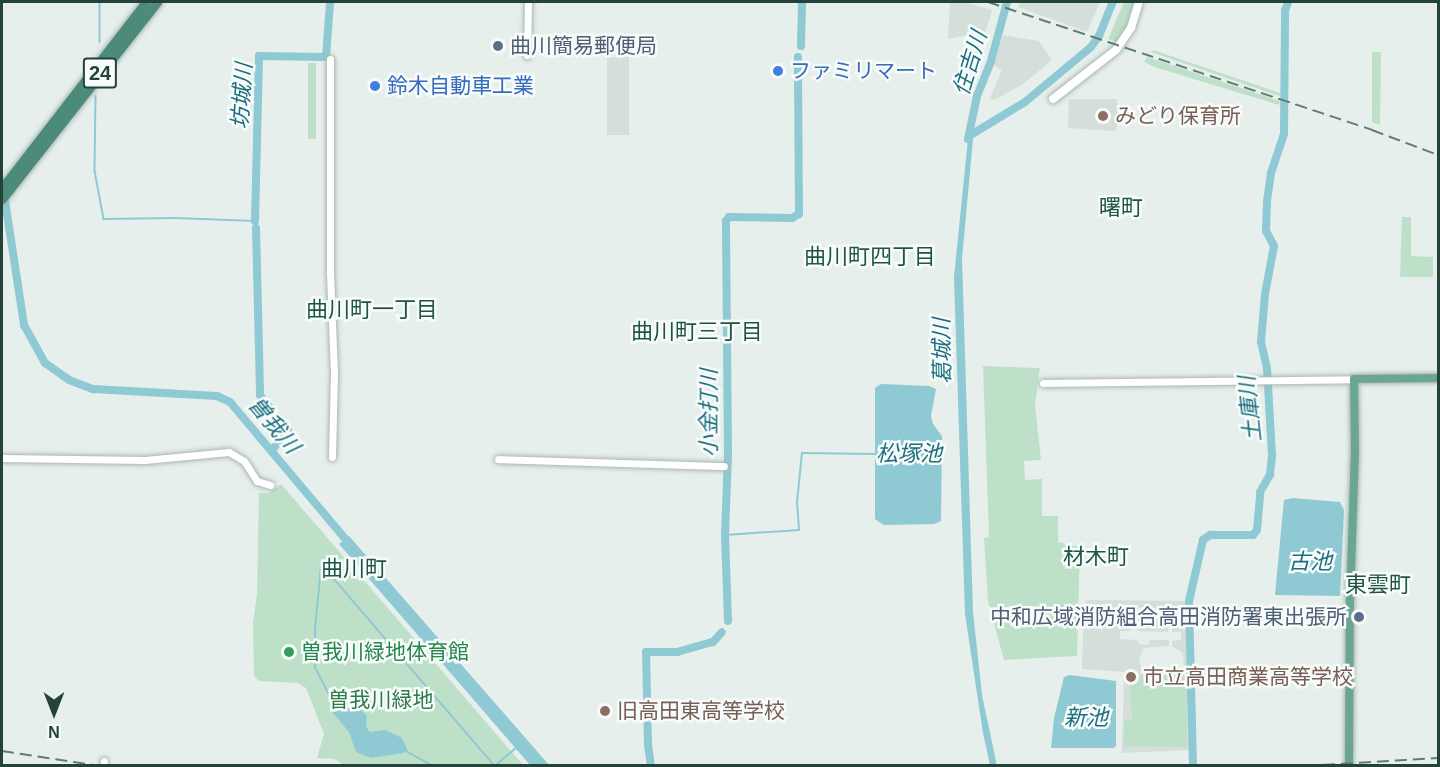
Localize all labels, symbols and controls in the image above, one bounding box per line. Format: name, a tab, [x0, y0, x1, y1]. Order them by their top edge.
water label: 住吉川	[948, 28, 992, 98]
place label: 曲川簡易郵便局	[510, 33, 657, 59]
marker: 曲川簡易郵便局	[491, 39, 505, 53]
road number: 24	[82, 56, 118, 90]
place label: ファミリマート	[790, 58, 937, 84]
water label: 坊城川	[227, 62, 257, 130]
marker: ファミリマート	[771, 64, 785, 78]
place label: 鈴木自動車工業	[387, 73, 534, 99]
marker: 鈴木自動車工業	[368, 79, 382, 93]
place label: みどり保育所	[1115, 103, 1241, 129]
marker: みどり保育所	[1096, 109, 1110, 123]
district label: 曙町	[1099, 195, 1143, 221]
district label: 曲川町四丁目	[804, 244, 936, 270]
district label: 曲川町一丁目	[306, 297, 438, 323]
water label: 葛城川	[928, 318, 956, 384]
district label: 曲川町三丁目	[631, 319, 763, 345]
water label: 小金打川	[696, 369, 722, 457]
water label: 土庫川	[1233, 375, 1267, 443]
water label: 曽我川	[243, 391, 305, 459]
water label: 松塚池	[876, 441, 942, 467]
district label: 材木町	[1063, 544, 1129, 570]
water label: 古池	[1288, 549, 1332, 575]
district label: 曲川町	[321, 556, 387, 582]
district label: 東雲町	[1345, 572, 1411, 598]
place label: 中和広域消防組合高田消防署東出張所	[990, 604, 1347, 630]
marker: 中和広域消防組合高田消防署東出張所	[1352, 610, 1366, 624]
place label: 曽我川緑地体育館	[301, 639, 469, 665]
marker: 曽我川緑地体育館	[282, 645, 296, 659]
place label: 市立高田商業高等学校	[1143, 664, 1353, 690]
marker: 市立高田商業高等学校	[1124, 670, 1138, 684]
north arrow	[24, 683, 84, 743]
park label: 曽我川緑地	[329, 687, 433, 713]
place label: 旧高田東高等学校	[617, 698, 785, 724]
marker: 旧高田東高等学校	[598, 704, 612, 718]
water label: 新池	[1064, 705, 1108, 731]
text: N	[48, 723, 60, 740]

